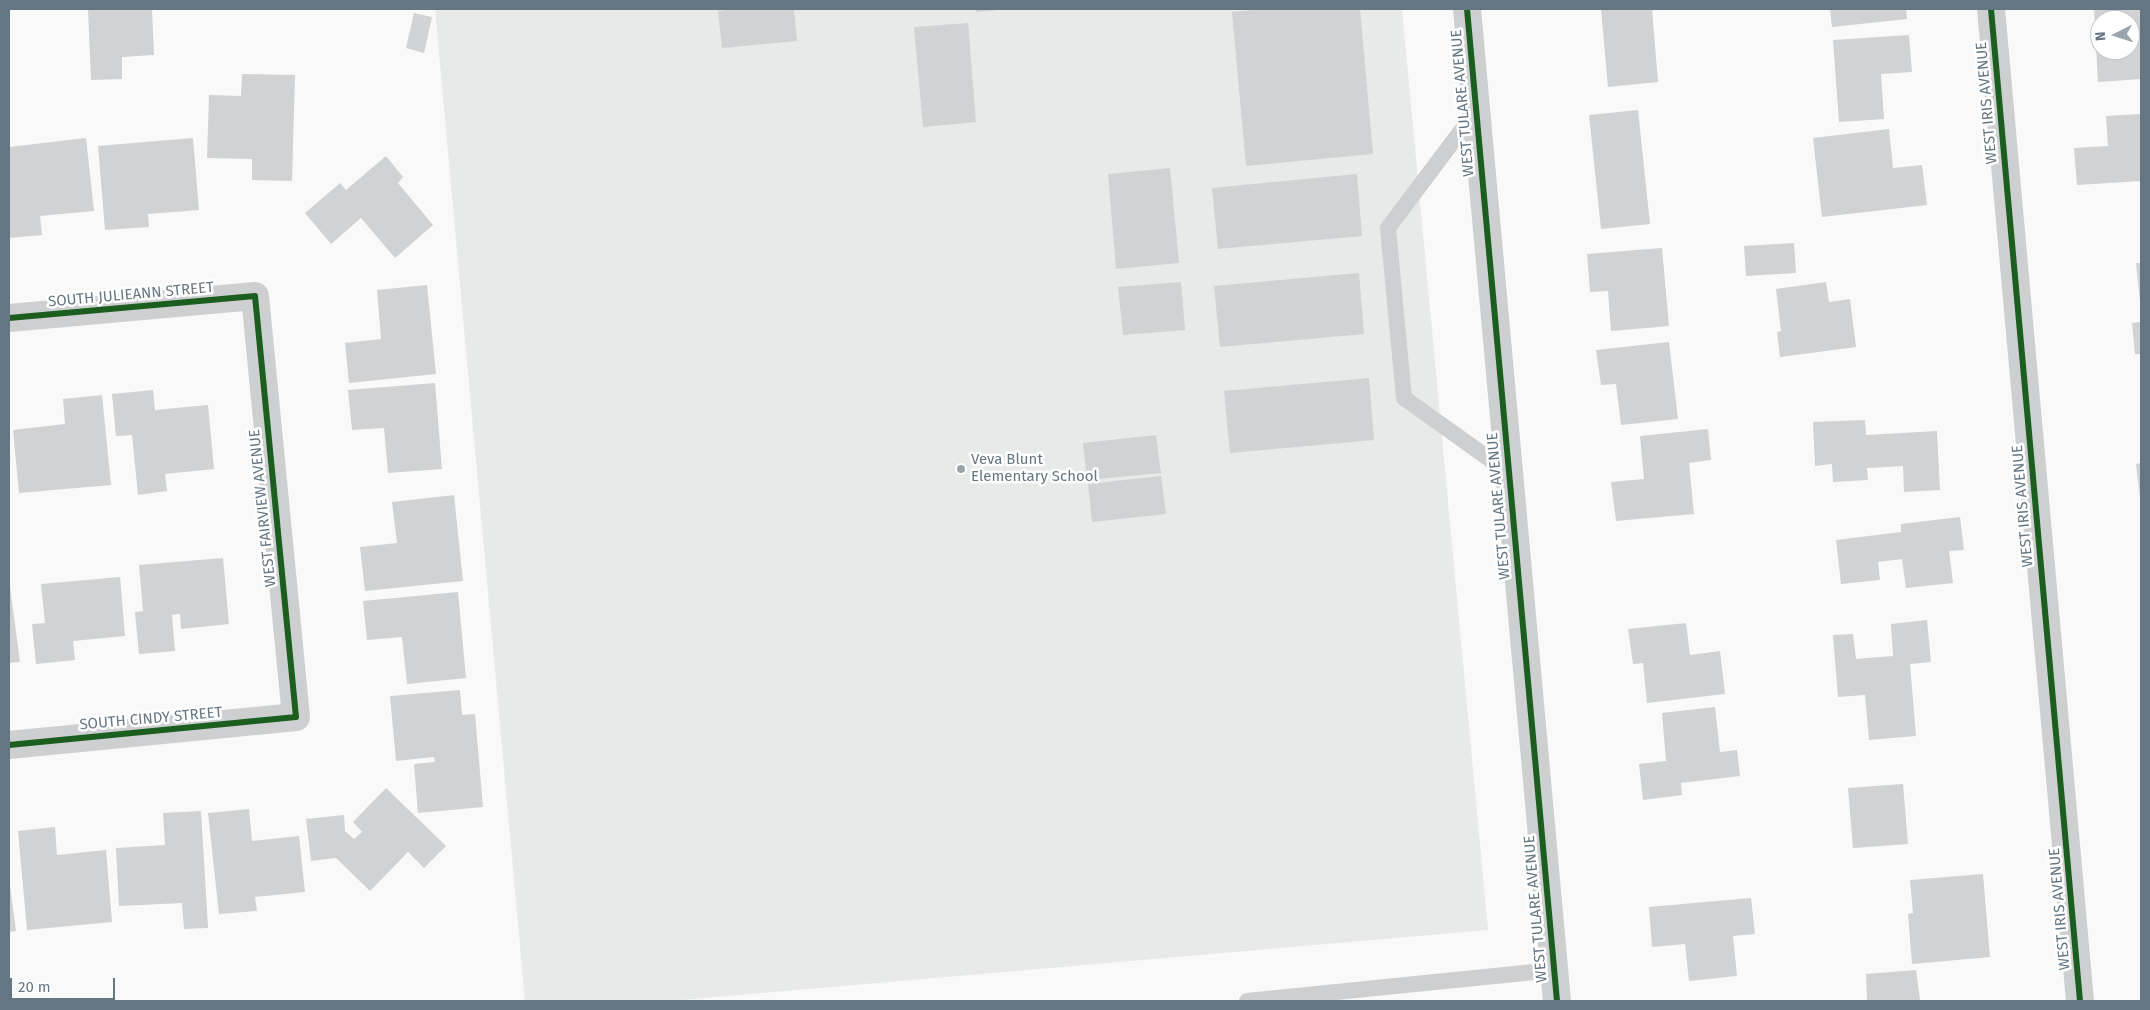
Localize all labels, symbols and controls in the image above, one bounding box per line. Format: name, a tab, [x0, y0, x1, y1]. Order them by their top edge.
north arrow	[2090, 10, 2140, 60]
street label: WEST TULARE AVENUE	[1448, 29, 1478, 177]
text: N	[2092, 31, 2109, 42]
street label: WEST IRIS AVENUE	[1973, 41, 2001, 165]
street label: SOUTH JULIEANN STREET	[47, 279, 215, 311]
street label: WEST FAIRVIEW AVENUE	[246, 428, 280, 588]
street label: WEST TULARE AVENUE	[1484, 432, 1514, 580]
street label: WEST IRIS AVENUE	[2009, 444, 2037, 568]
place label: Veva Blunt Elementary School	[971, 451, 1098, 486]
marker: Veva Blunt Elementary School	[955, 463, 967, 475]
street label: SOUTH CINDY STREET	[79, 704, 223, 734]
street label: WEST TULARE AVENUE	[1521, 835, 1551, 983]
street label: WEST IRIS AVENUE	[2046, 847, 2074, 971]
scale bar	[12, 968, 118, 1000]
text: 20 m	[18, 978, 51, 996]

